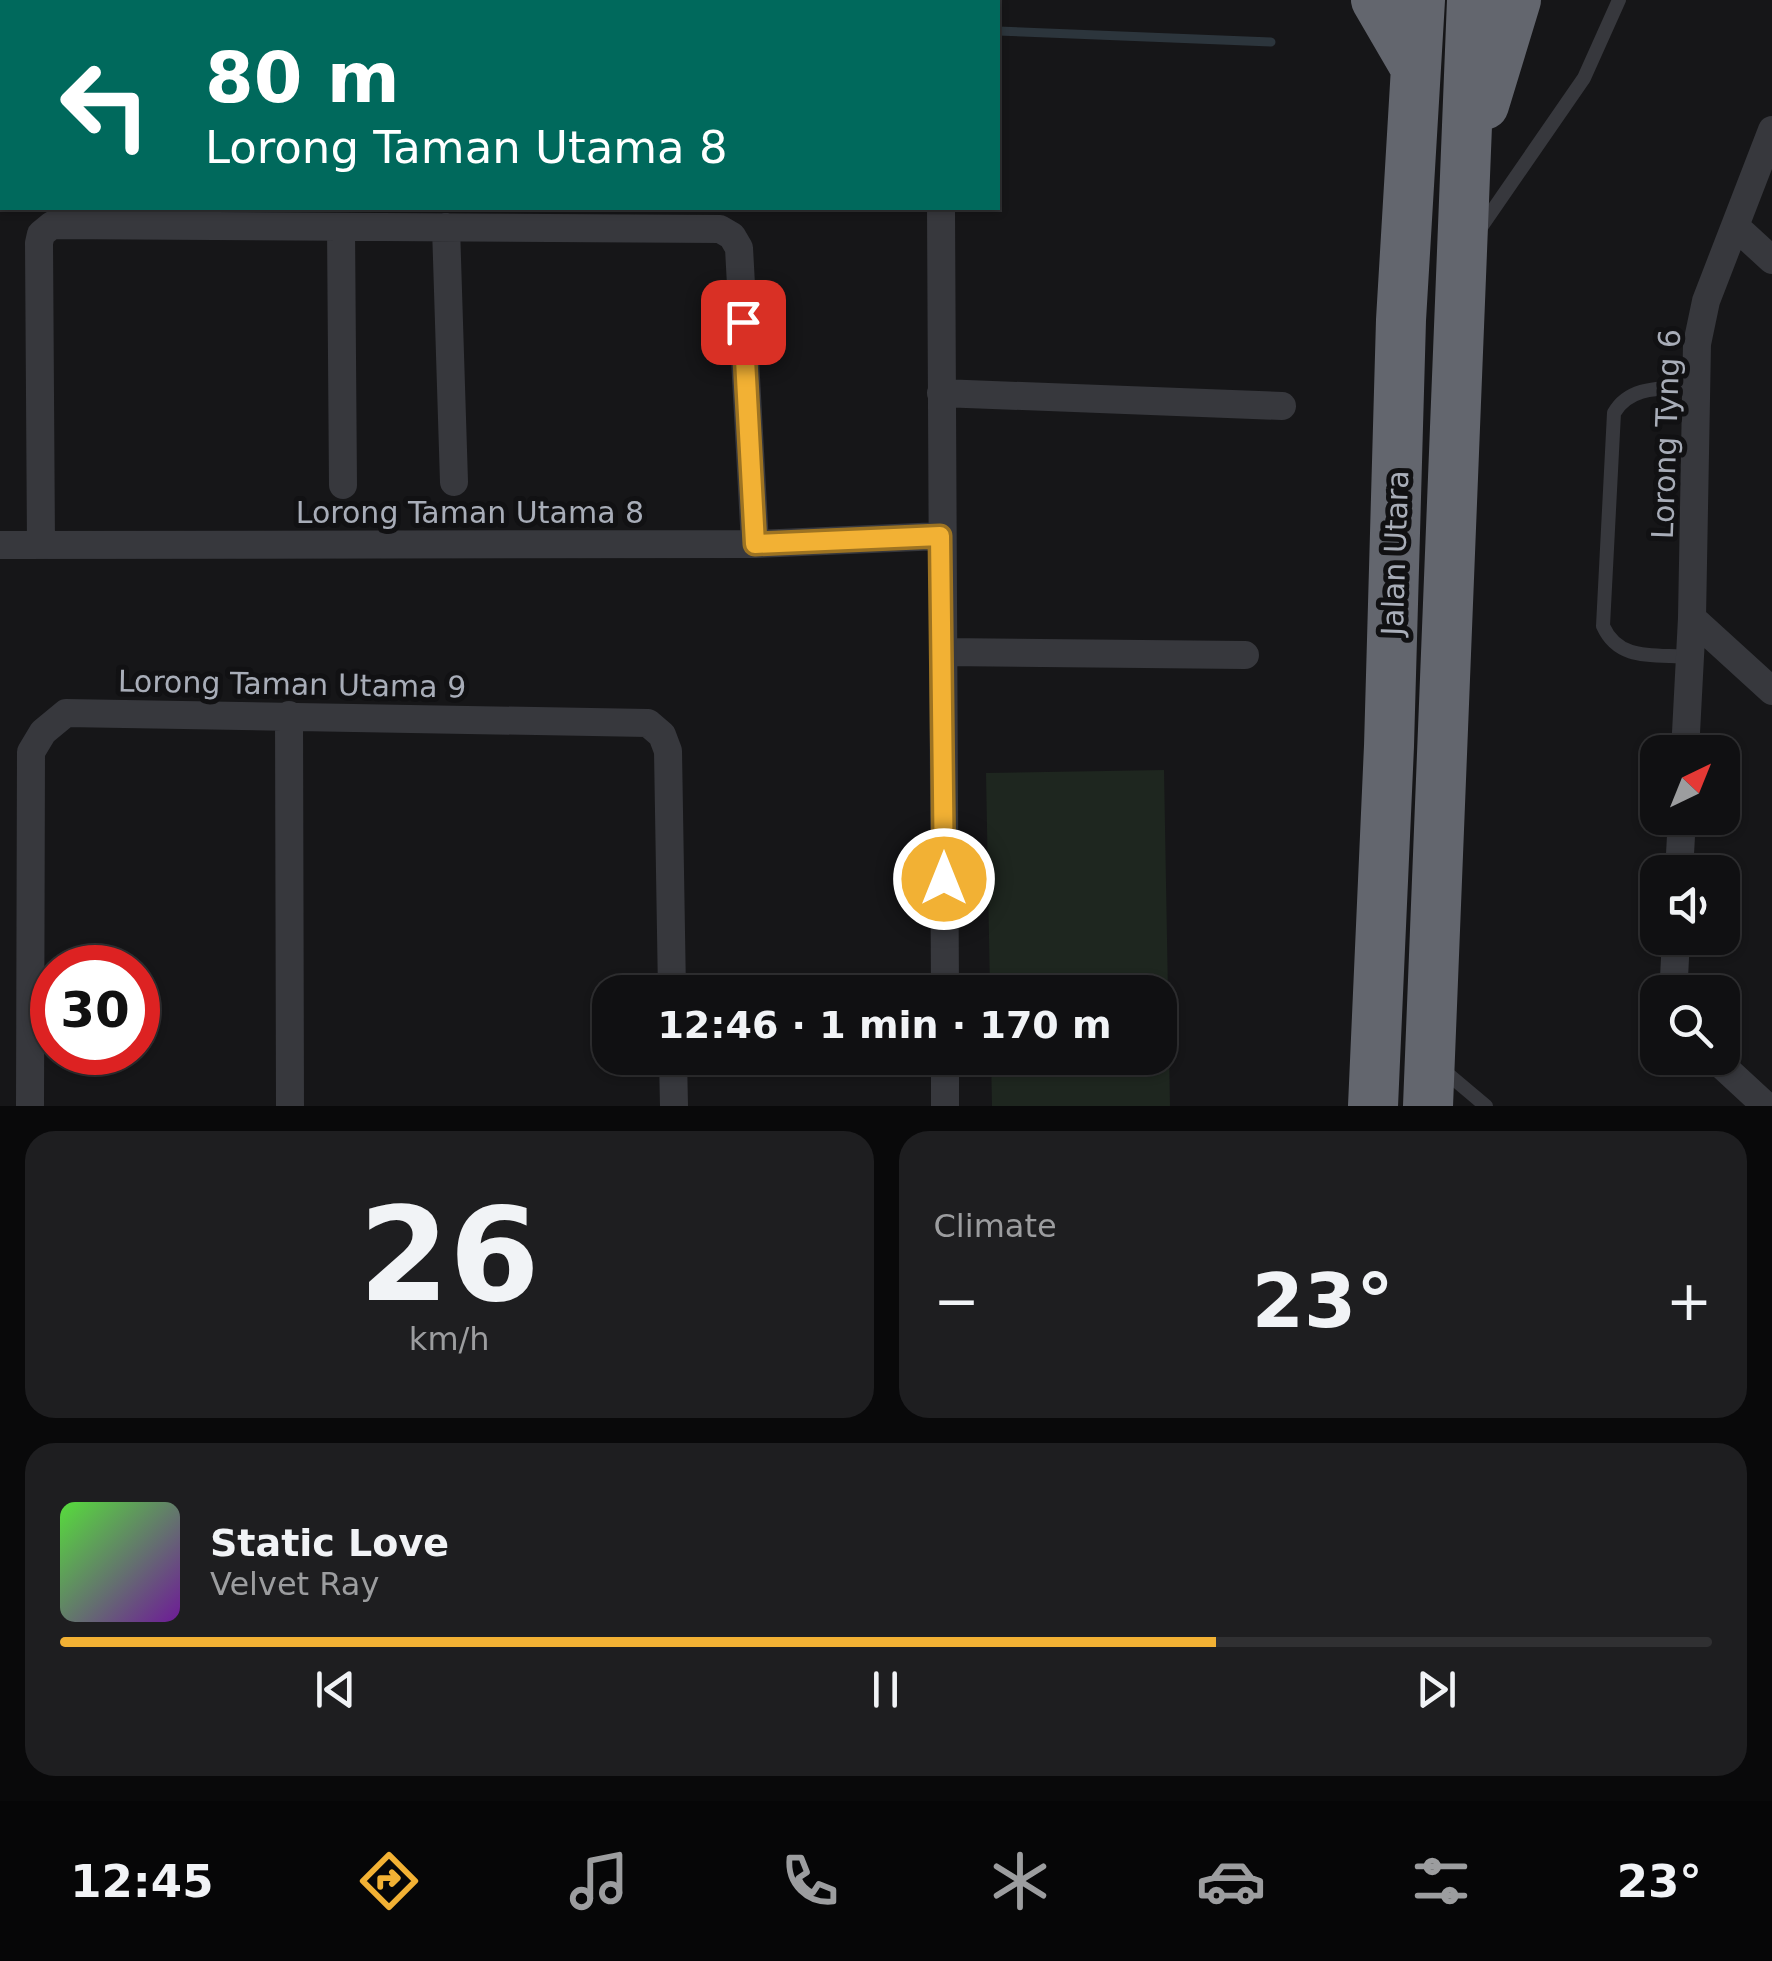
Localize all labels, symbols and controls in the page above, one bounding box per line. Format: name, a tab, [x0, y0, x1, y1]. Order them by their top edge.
text: 80 m	[205, 37, 400, 119]
icon: left	[40, 40, 170, 170]
text: Lorong Taman Utama 8	[205, 121, 728, 174]
pin	[701, 280, 786, 365]
icon: arrive	[716, 295, 771, 350]
street label: Lorong Tyng 6	[1645, 328, 1687, 540]
street label: Jalan Utara	[1375, 470, 1415, 638]
street label: Lorong Taman Utama 8	[296, 495, 644, 530]
street label: Lorong Taman Utama 9	[118, 663, 466, 705]
north arrow	[1640, 735, 1740, 835]
map controls	[1640, 735, 1740, 1075]
position arrow	[892, 827, 996, 931]
button: sound	[1640, 855, 1740, 955]
speed limit sign: 30	[30, 945, 160, 1075]
button: search	[1640, 975, 1740, 1075]
text: 12:46 · 1 min · 170 m	[657, 1003, 1112, 1047]
text: 26	[359, 1179, 540, 1331]
text: Climate	[934, 1207, 1057, 1245]
text: 23°	[1252, 1257, 1394, 1345]
text: −	[934, 1269, 980, 1333]
text: +	[1666, 1269, 1712, 1333]
text: km/h	[409, 1320, 490, 1358]
text: Static Love	[210, 1521, 449, 1565]
text: Velvet Ray	[210, 1565, 379, 1603]
icon: previous	[308, 1662, 363, 1717]
icon: pause	[858, 1662, 913, 1717]
icon: next	[1409, 1662, 1464, 1717]
icon: directions	[354, 1846, 424, 1916]
icon: music	[564, 1846, 634, 1916]
icon: phone	[775, 1846, 845, 1916]
icon: climate	[985, 1846, 1055, 1916]
icon: car	[1196, 1846, 1266, 1916]
icon: filters	[1406, 1846, 1476, 1916]
text: 12:45	[70, 1855, 213, 1908]
text: 23°	[1617, 1855, 1702, 1908]

